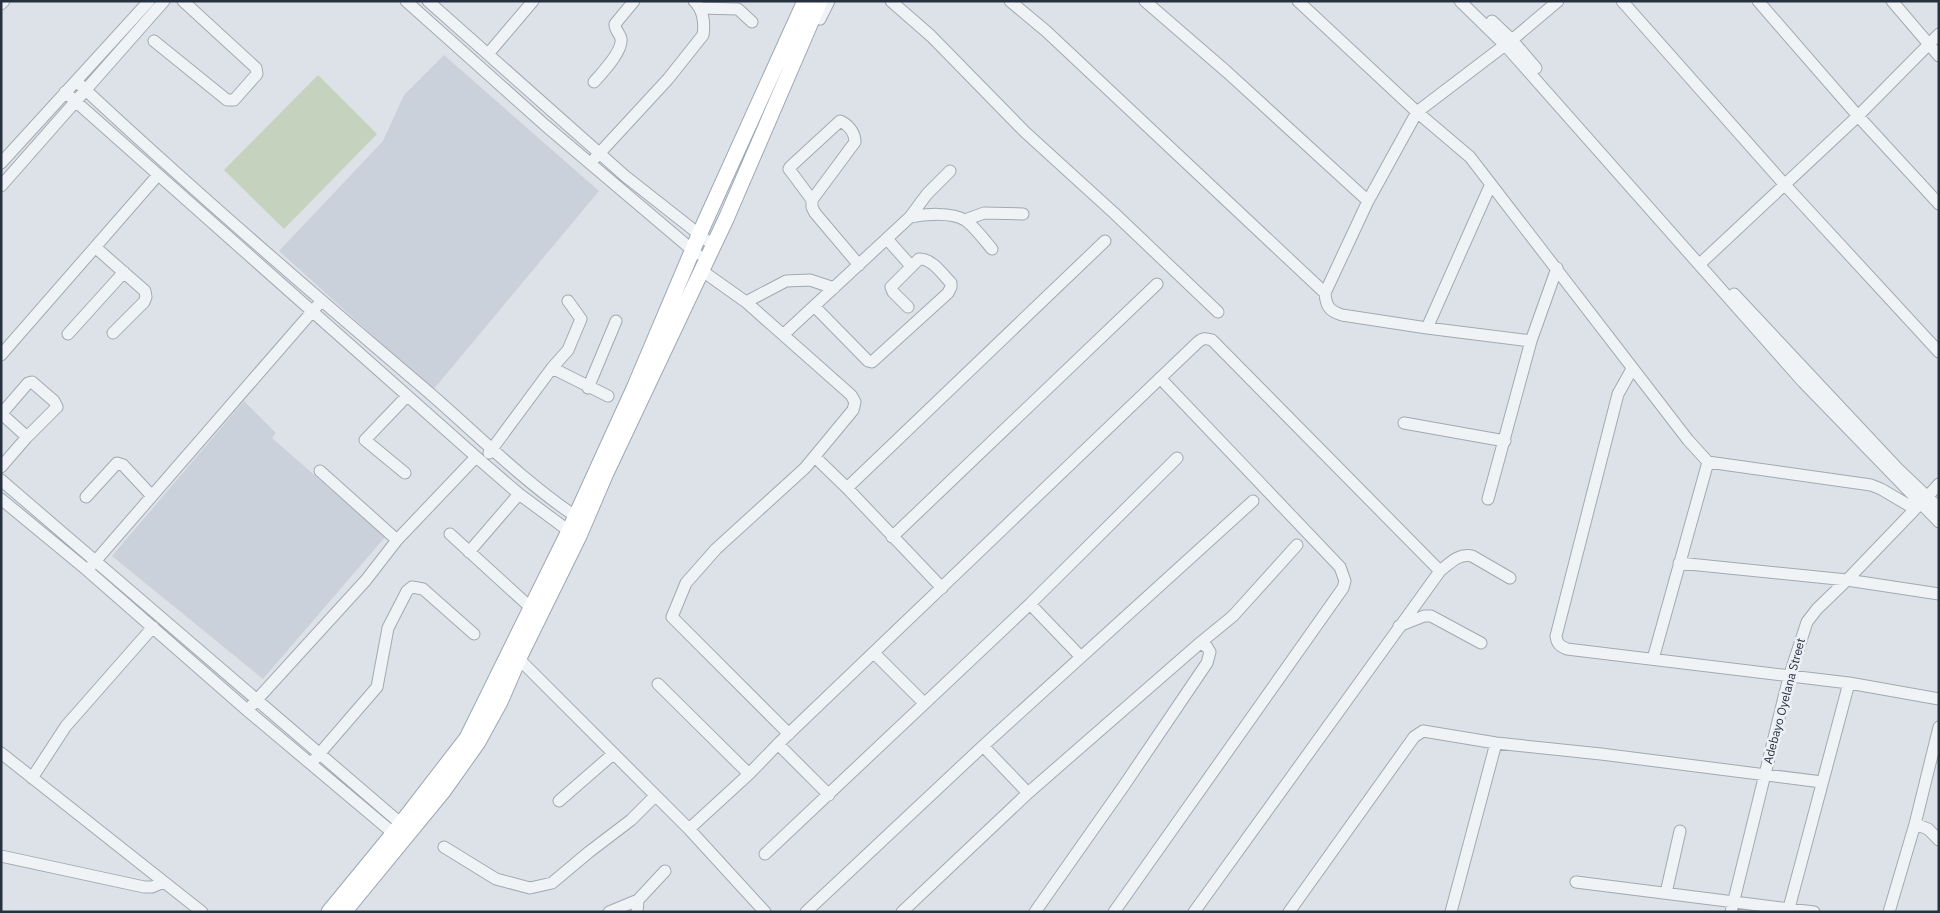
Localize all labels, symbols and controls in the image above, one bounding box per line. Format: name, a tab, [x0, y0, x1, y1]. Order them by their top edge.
street label: Adebayo Oyelana Street	[1760, 636, 1808, 766]

